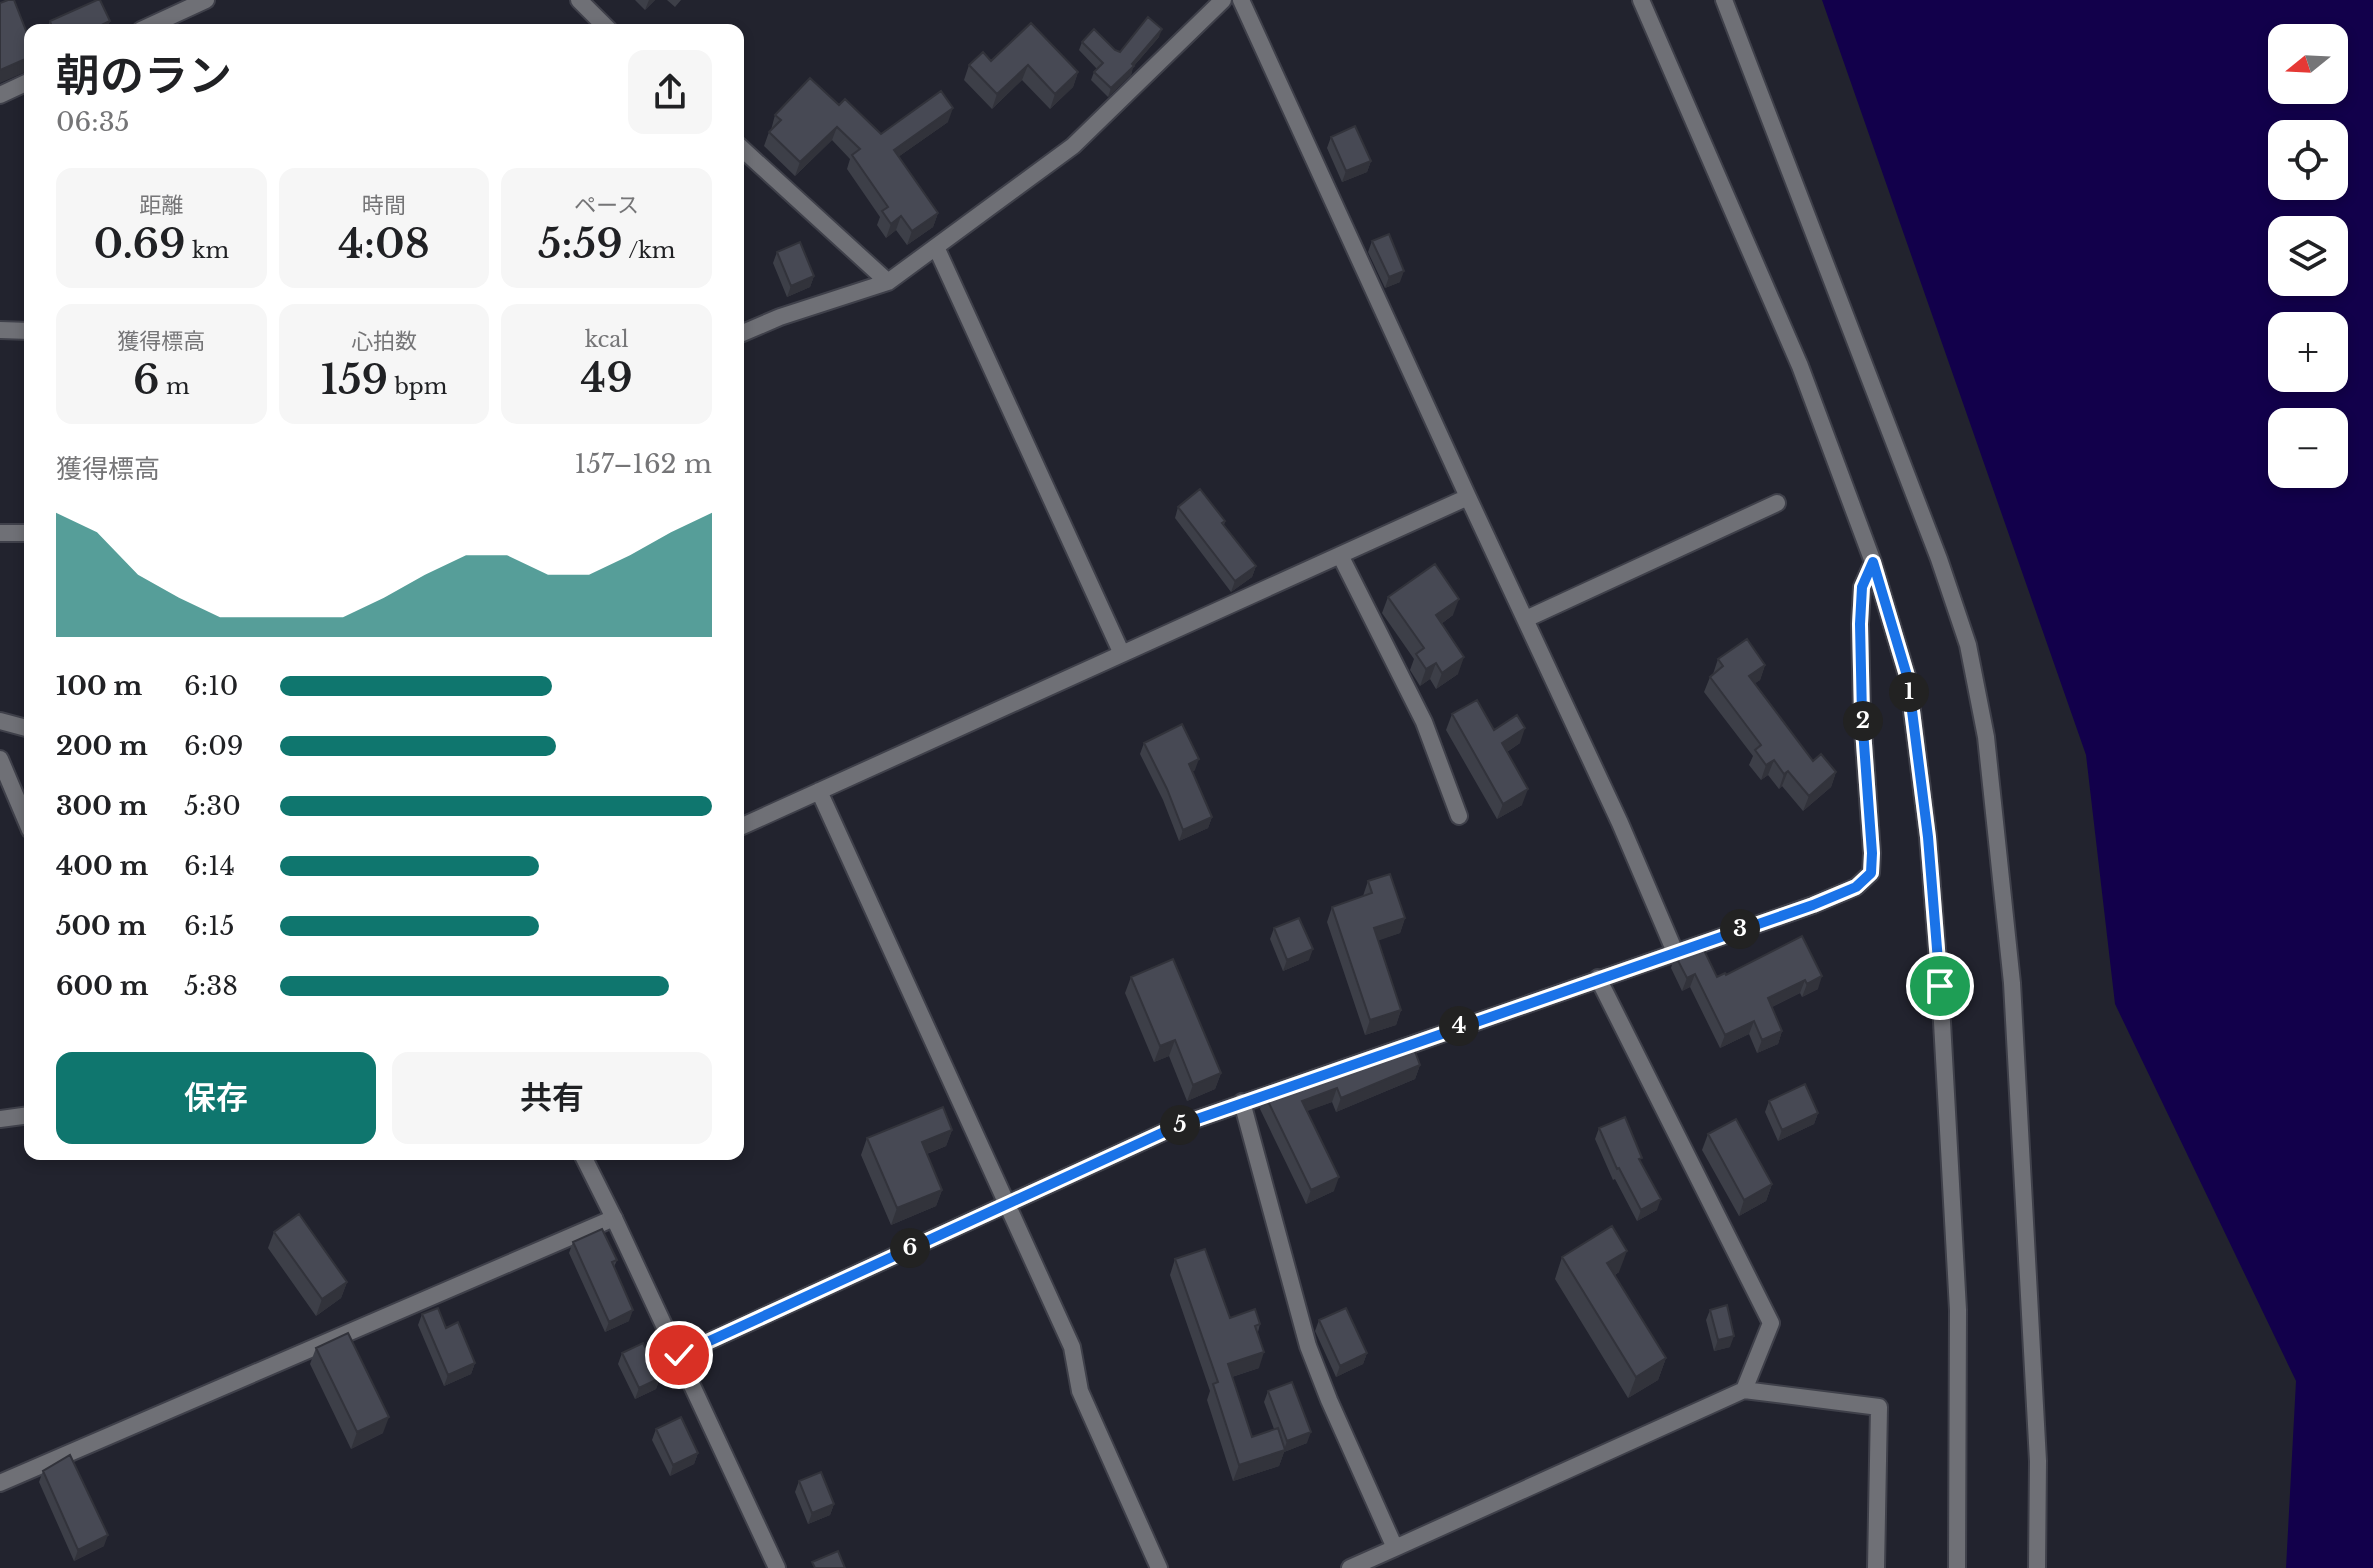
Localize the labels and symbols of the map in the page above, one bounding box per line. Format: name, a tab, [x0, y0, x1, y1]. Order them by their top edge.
north arrow	[2268, 24, 2348, 104]
pin: 1	[1889, 672, 1929, 712]
pin: 2	[1843, 701, 1883, 741]
pin: 3	[1720, 909, 1760, 949]
pin	[1906, 952, 1974, 1020]
pin: 4	[1439, 1006, 1479, 1046]
pin: 5	[1160, 1105, 1200, 1145]
pin: 6	[890, 1228, 930, 1268]
pin	[645, 1321, 713, 1389]

